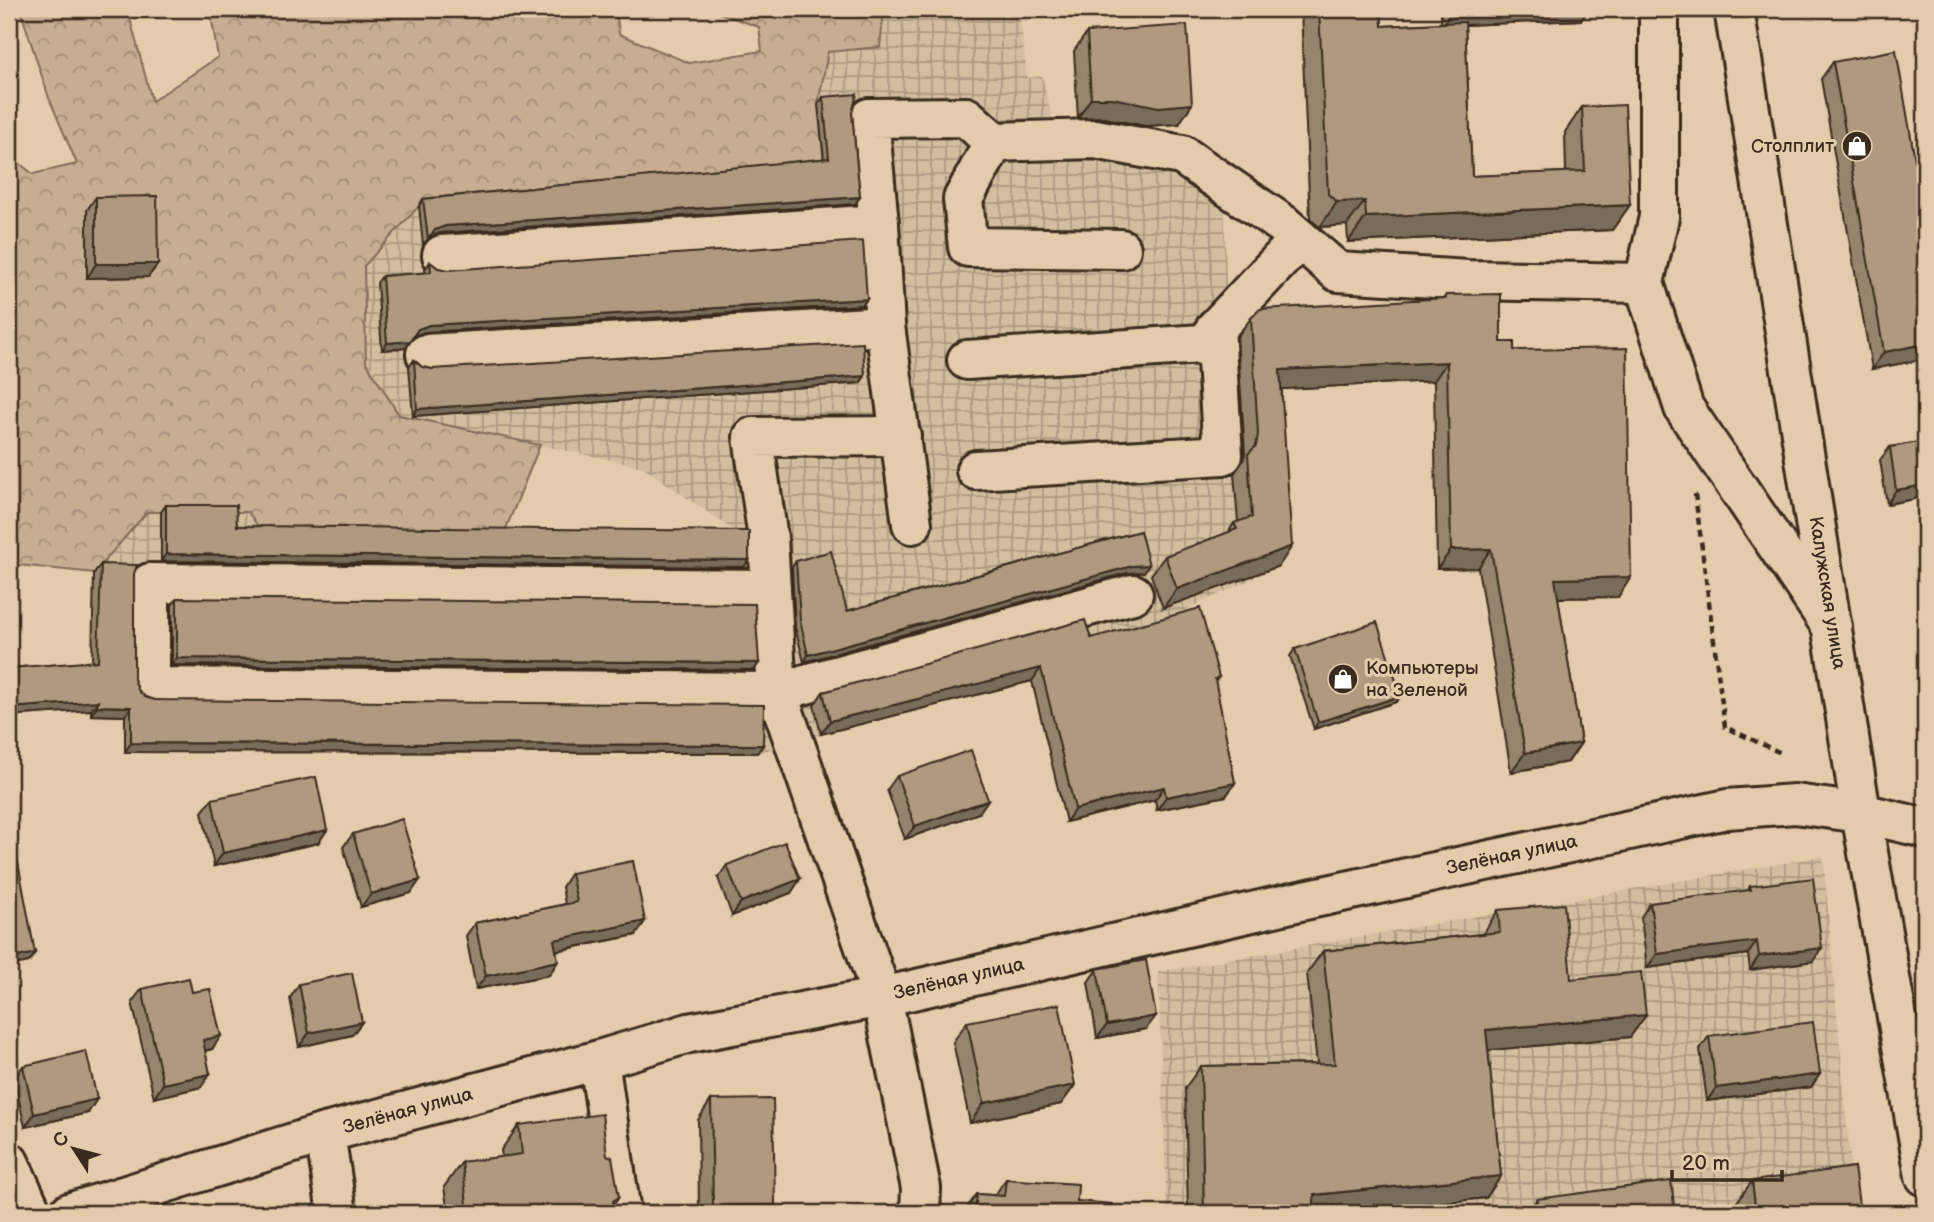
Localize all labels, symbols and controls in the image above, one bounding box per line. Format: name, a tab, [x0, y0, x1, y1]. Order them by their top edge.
shop icon: Столплит	[1840, 129, 1874, 163]
place label: Столплит	[1751, 135, 1834, 158]
street label: Калужская улица	[1804, 515, 1850, 671]
place label: Компьютеры на Зеленой	[1366, 657, 1479, 702]
shop icon: Компьютеры на Зеленой	[1326, 662, 1360, 696]
street label: Зелёная улица	[1444, 830, 1580, 880]
street label: Зелёная улица	[892, 953, 1026, 1005]
street label: Зелёная улица	[341, 1083, 475, 1139]
north arrow	[38, 1114, 108, 1184]
text: С	[48, 1128, 75, 1152]
scale bar	[1672, 1138, 1782, 1182]
text: 20 m	[1682, 1151, 1730, 1176]

